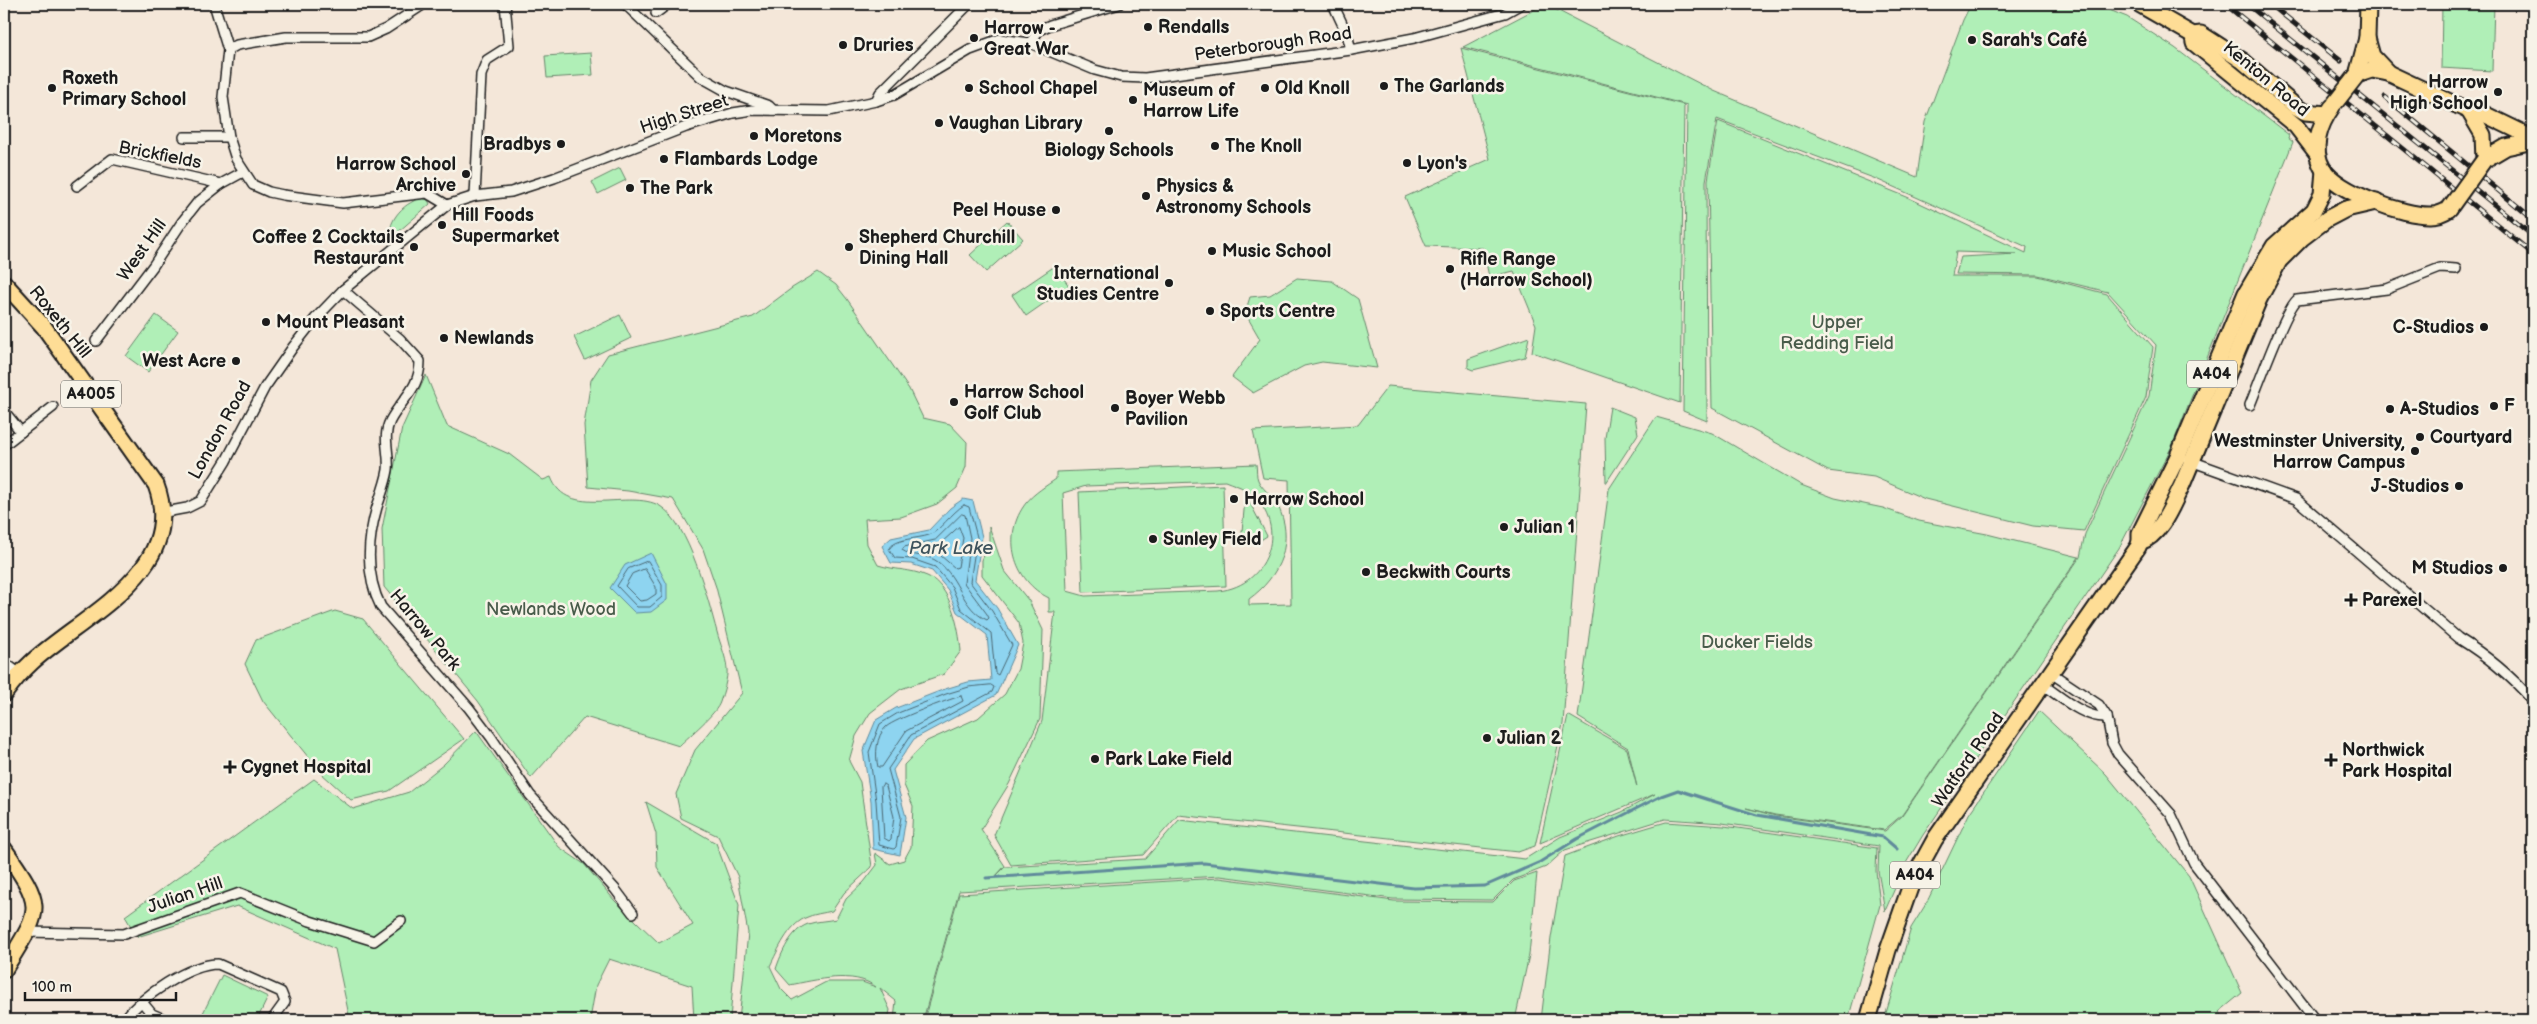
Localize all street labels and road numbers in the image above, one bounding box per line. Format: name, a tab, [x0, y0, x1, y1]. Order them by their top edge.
street label: Peterborough Road	[1193, 23, 1353, 65]
street label: Kenton Road	[2219, 37, 2313, 121]
street label: High Street	[637, 90, 731, 138]
street label: Brickfields	[117, 137, 203, 173]
street label: West Hill	[113, 215, 171, 285]
street label: Roxeth Hill	[25, 282, 95, 362]
road number: A404	[2187, 360, 2237, 388]
street label: London Road	[184, 377, 256, 483]
road number: A4005	[61, 380, 121, 408]
street label: Harrow Park	[385, 585, 465, 675]
street label: Watford Road	[1928, 708, 2008, 812]
road number: A404	[1890, 862, 1940, 888]
street label: Julian Hill	[145, 872, 225, 918]

